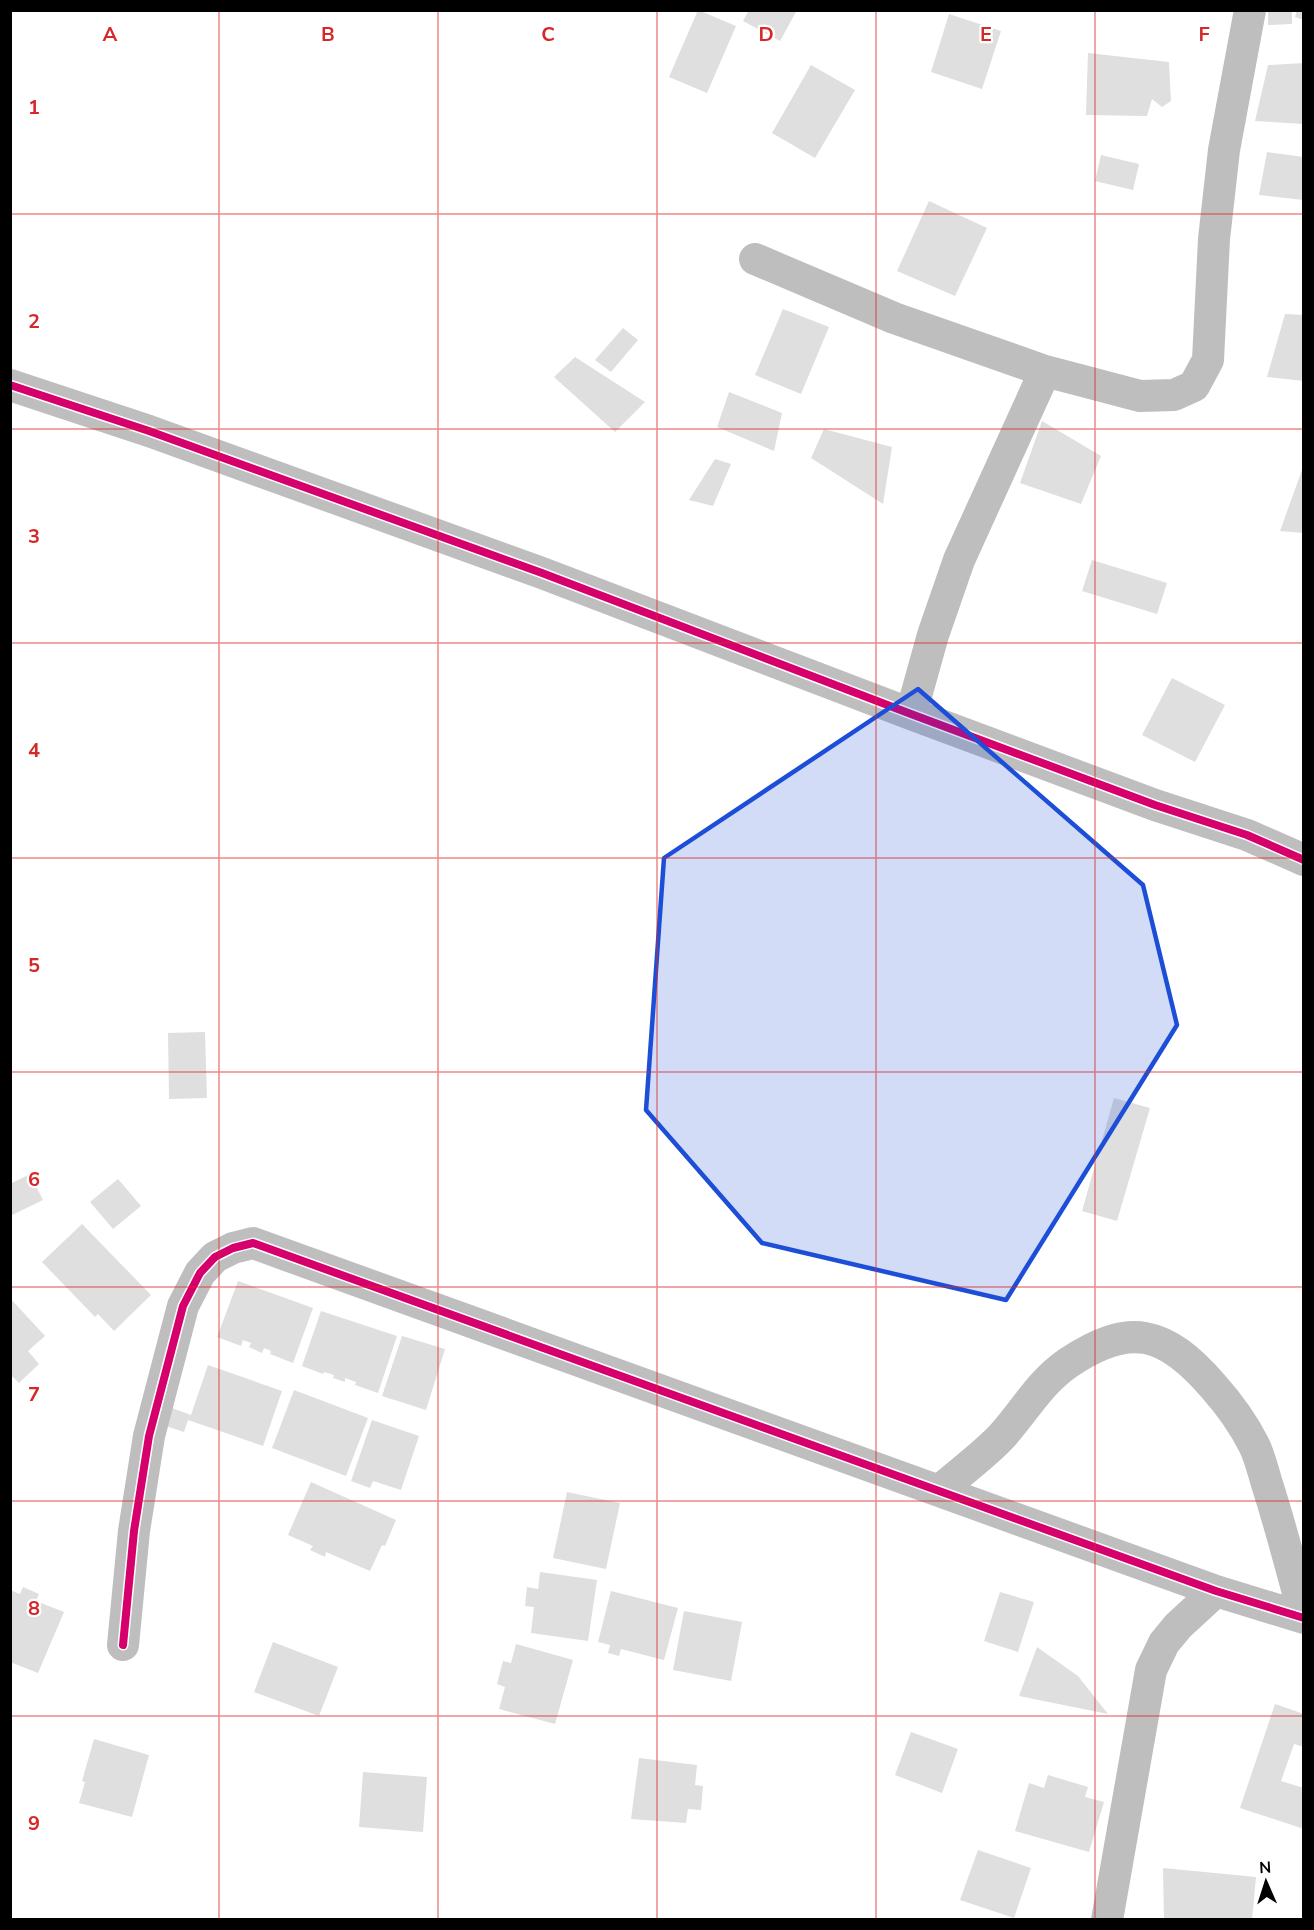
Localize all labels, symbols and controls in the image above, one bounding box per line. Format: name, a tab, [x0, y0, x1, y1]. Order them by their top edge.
text: A	[103, 21, 118, 48]
text: B	[321, 21, 335, 48]
text: C	[541, 21, 555, 48]
text: D	[758, 21, 774, 48]
text: E	[980, 21, 992, 48]
text: F	[1198, 21, 1210, 48]
text: 1	[28, 94, 40, 121]
text: 2	[28, 308, 40, 335]
text: 3	[28, 523, 40, 550]
text: 4	[28, 737, 40, 764]
text: 5	[28, 952, 40, 979]
text: 6	[28, 1166, 40, 1193]
text: 7	[28, 1381, 40, 1408]
text: 8	[28, 1595, 40, 1622]
text: 9	[28, 1810, 40, 1837]
north arrow	[1236, 1852, 1296, 1912]
text: N	[1259, 1857, 1272, 1879]

